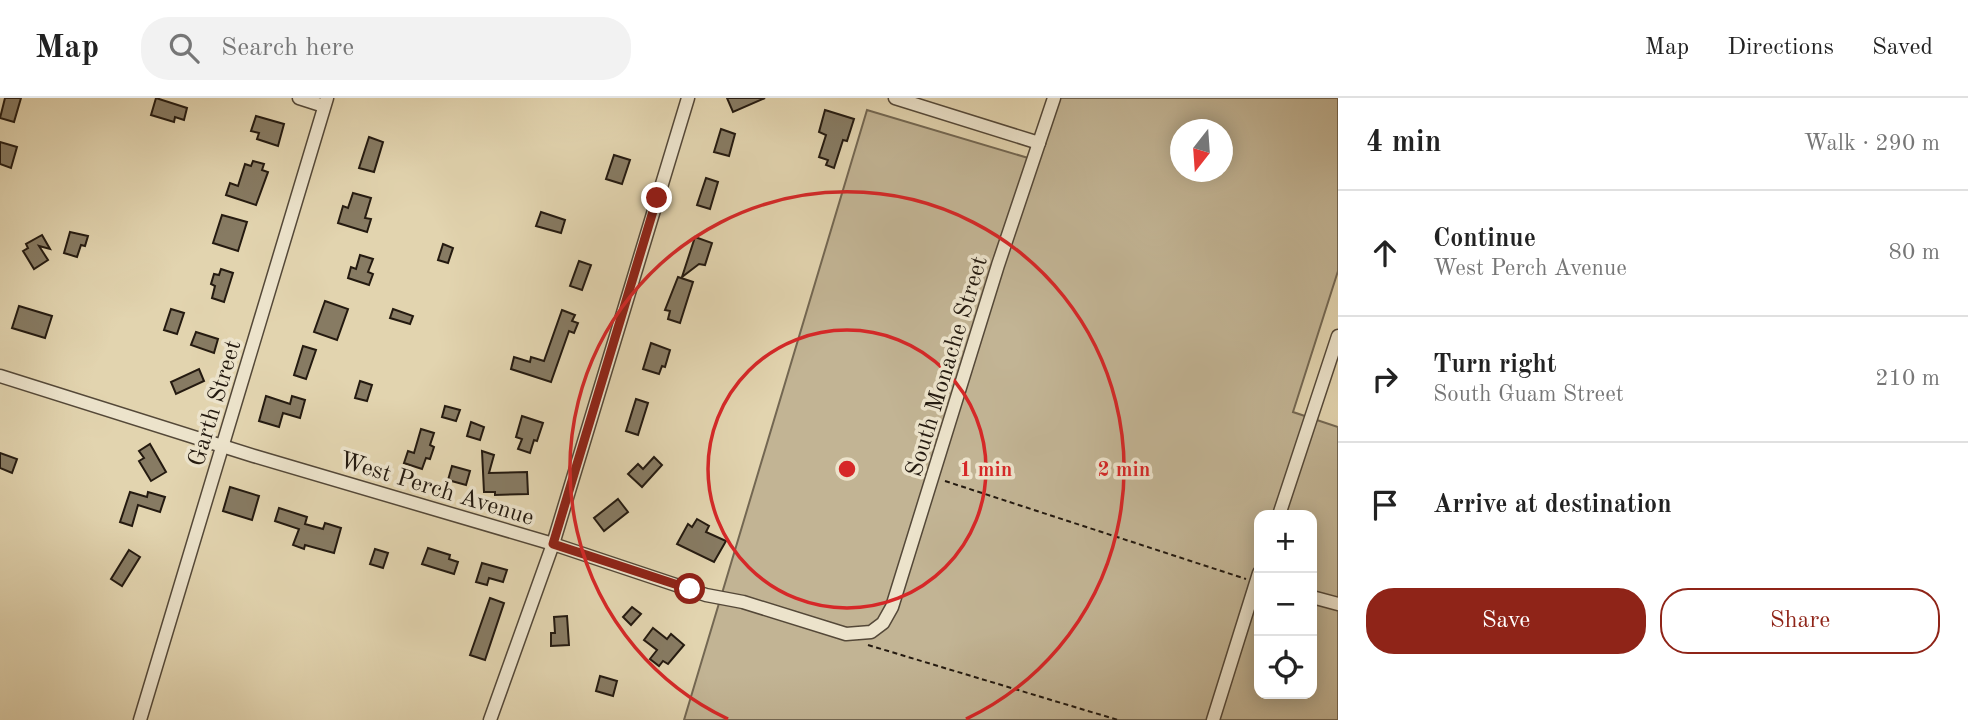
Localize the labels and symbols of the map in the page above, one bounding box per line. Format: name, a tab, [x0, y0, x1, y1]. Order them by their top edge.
north arrow	[1170, 119, 1233, 182]
route end	[641, 182, 672, 213]
street label: South Monache Street	[903, 253, 993, 480]
street label: Garth Street	[185, 338, 247, 470]
street label: West Perch Avenue	[336, 449, 537, 531]
centre of rings	[835, 457, 859, 481]
text: 1 min	[960, 460, 1012, 481]
text: 2 min	[1098, 460, 1150, 481]
route start	[674, 573, 705, 604]

